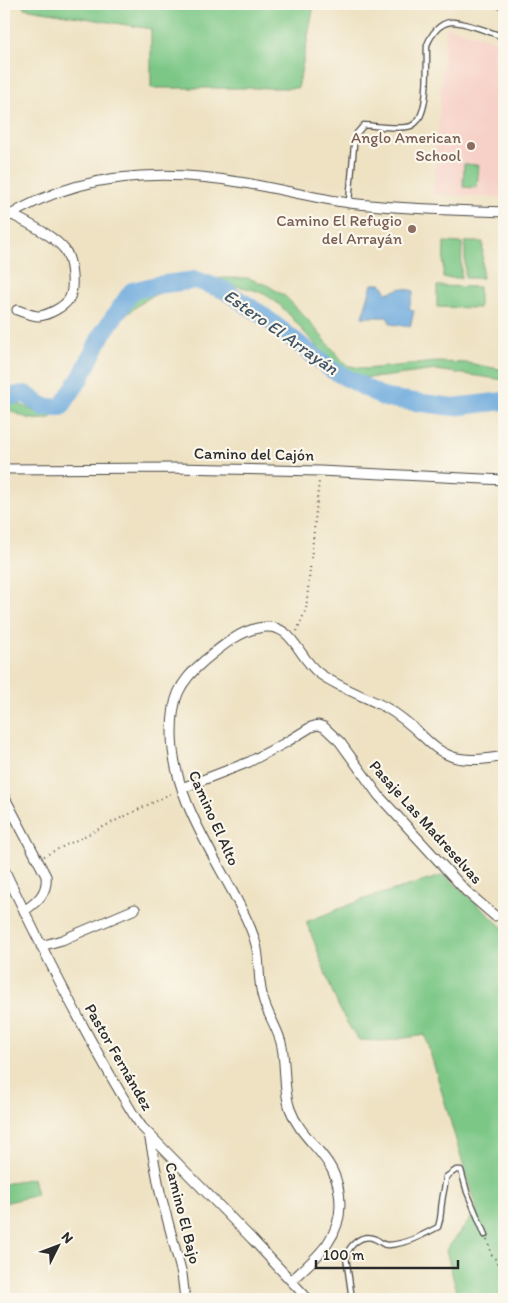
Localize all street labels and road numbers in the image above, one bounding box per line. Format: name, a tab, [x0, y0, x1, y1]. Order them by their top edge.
street label: Camino del Cajón	[194, 443, 314, 465]
street label: Pasaje Las Madreselvas	[366, 756, 486, 888]
street label: Camino El Alto	[185, 767, 243, 869]
street label: Pastor Fernández	[81, 1000, 158, 1114]
street label: Camino El Bajo	[161, 1160, 205, 1266]

